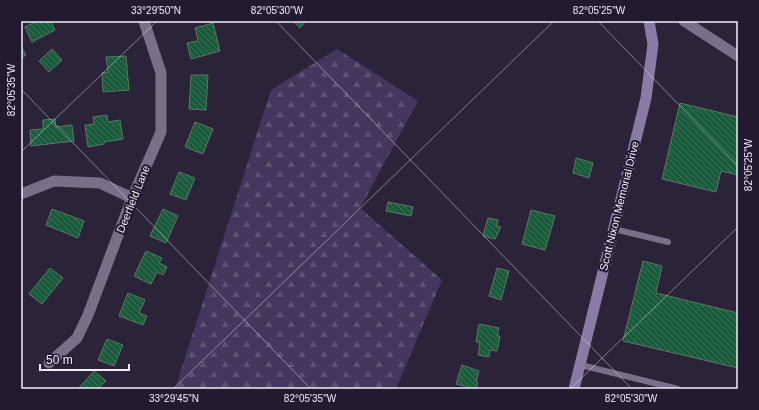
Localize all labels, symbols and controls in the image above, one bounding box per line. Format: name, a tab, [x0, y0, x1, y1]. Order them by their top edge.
text: 33°29'50"N	[131, 5, 181, 16]
text: 82°05'30"W	[251, 5, 304, 16]
text: 82°05'25"W	[573, 5, 626, 16]
text: 82°05'35"W	[6, 63, 17, 116]
text: 82°05'25"W	[743, 138, 754, 191]
street label: Scott Nixon Memorial Drive	[597, 140, 641, 272]
street label: Deerfield Lane	[114, 164, 152, 234]
scale bar	[40, 346, 129, 372]
text: 50 m	[46, 353, 73, 367]
text: 33°29'45"N	[149, 393, 199, 404]
text: 82°05'35"W	[284, 393, 337, 404]
text: 82°05'30"W	[605, 393, 658, 404]

